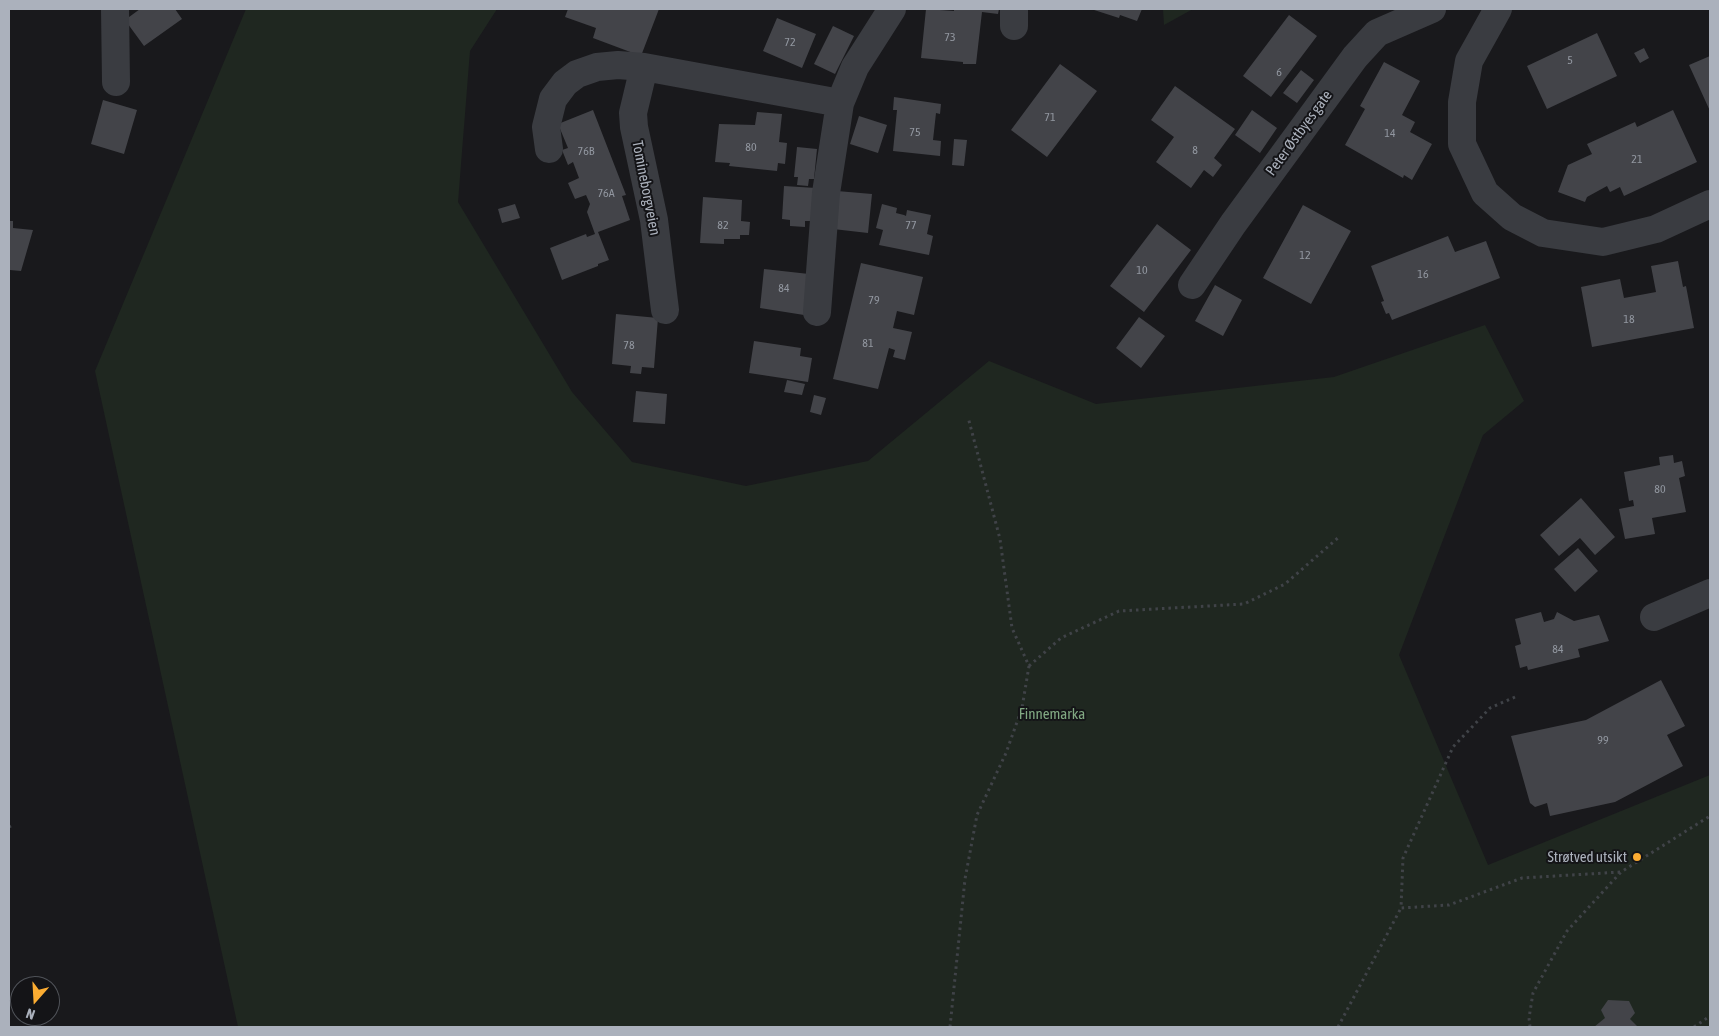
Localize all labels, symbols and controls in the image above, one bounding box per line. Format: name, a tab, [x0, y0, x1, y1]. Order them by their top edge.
house number: 73	[944, 30, 956, 44]
house number: 72	[784, 35, 796, 49]
house number: 5	[1567, 53, 1573, 67]
house number: 6	[1276, 65, 1282, 79]
street label: Peter Østbyes gate	[1262, 87, 1336, 179]
house number: 71	[1044, 110, 1056, 124]
house number: 75	[909, 125, 921, 139]
house number: 14	[1384, 126, 1396, 140]
street label: Tomineborgveien	[628, 139, 664, 237]
house number: 80	[745, 140, 757, 154]
house number: 8	[1192, 143, 1198, 157]
house number: 76B	[578, 144, 594, 158]
house number: 21	[1631, 152, 1643, 166]
house number: 76A	[597, 186, 615, 200]
house number: 82	[717, 218, 729, 232]
house number: 77	[905, 218, 917, 232]
house number: 12	[1299, 248, 1311, 262]
house number: 10	[1136, 263, 1148, 277]
house number: 16	[1417, 267, 1429, 281]
house number: 84	[778, 281, 790, 295]
house number: 79	[868, 293, 880, 307]
house number: 18	[1623, 312, 1635, 326]
house number: 81	[862, 336, 874, 350]
house number: 78	[623, 338, 635, 352]
house number: 80	[1654, 482, 1666, 496]
house number: 84	[1552, 642, 1564, 656]
park label: Finnemarka	[1019, 705, 1085, 723]
house number: 99	[1597, 733, 1609, 747]
place label: Strøtved utsikt	[1547, 848, 1627, 866]
marker: Strøtved utsikt	[1631, 851, 1643, 863]
north arrow	[10, 976, 60, 1026]
text: N	[24, 1005, 37, 1023]

